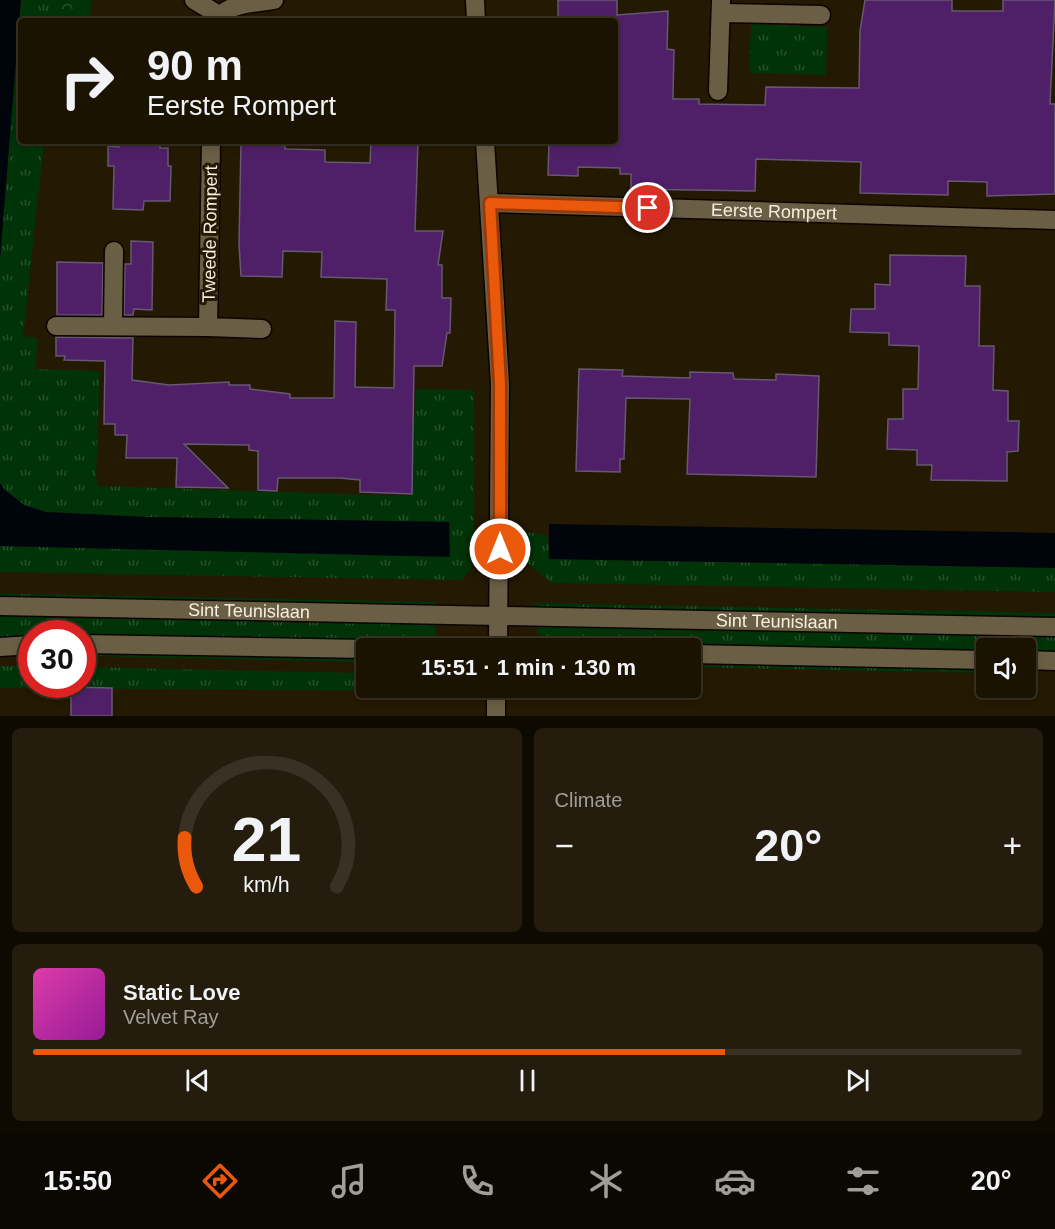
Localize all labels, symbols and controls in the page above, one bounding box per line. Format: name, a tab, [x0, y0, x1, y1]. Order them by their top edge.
icon: right	[48, 42, 126, 120]
text: 90 m	[147, 42, 243, 89]
text: Eerste Rompert	[147, 91, 336, 121]
street label: Tweede Rompert	[199, 165, 221, 303]
pin	[622, 182, 673, 233]
icon: arrive	[631, 191, 664, 224]
street label: Eerste Rompert	[711, 200, 837, 223]
position arrow	[468, 517, 532, 581]
street label: Sint Teunislaan	[188, 600, 310, 622]
street label: Sint Teunislaan	[716, 610, 838, 633]
speed limit sign: 30	[18, 620, 96, 698]
map controls	[976, 638, 1036, 698]
button: sound	[976, 638, 1036, 698]
text: 15:51 · 1 min · 130 m	[421, 655, 636, 680]
text: Climate	[555, 789, 622, 811]
text: 21	[232, 805, 301, 874]
text: 20°	[754, 820, 822, 871]
text: −	[555, 827, 574, 864]
text: +	[1003, 827, 1022, 864]
text: km/h	[244, 873, 290, 897]
text: Static Love	[123, 980, 240, 1005]
text: Velvet Ray	[123, 1006, 219, 1028]
icon: previous	[181, 1064, 214, 1097]
icon: pause	[511, 1064, 544, 1097]
icon: next	[841, 1064, 874, 1097]
icon: directions	[199, 1160, 241, 1202]
icon: music	[328, 1160, 370, 1202]
icon: phone	[456, 1160, 498, 1202]
icon: climate	[585, 1160, 627, 1202]
icon: car	[714, 1160, 756, 1202]
icon: filters	[842, 1160, 884, 1202]
text: 15:50	[43, 1166, 112, 1196]
text: 20°	[971, 1166, 1012, 1196]

